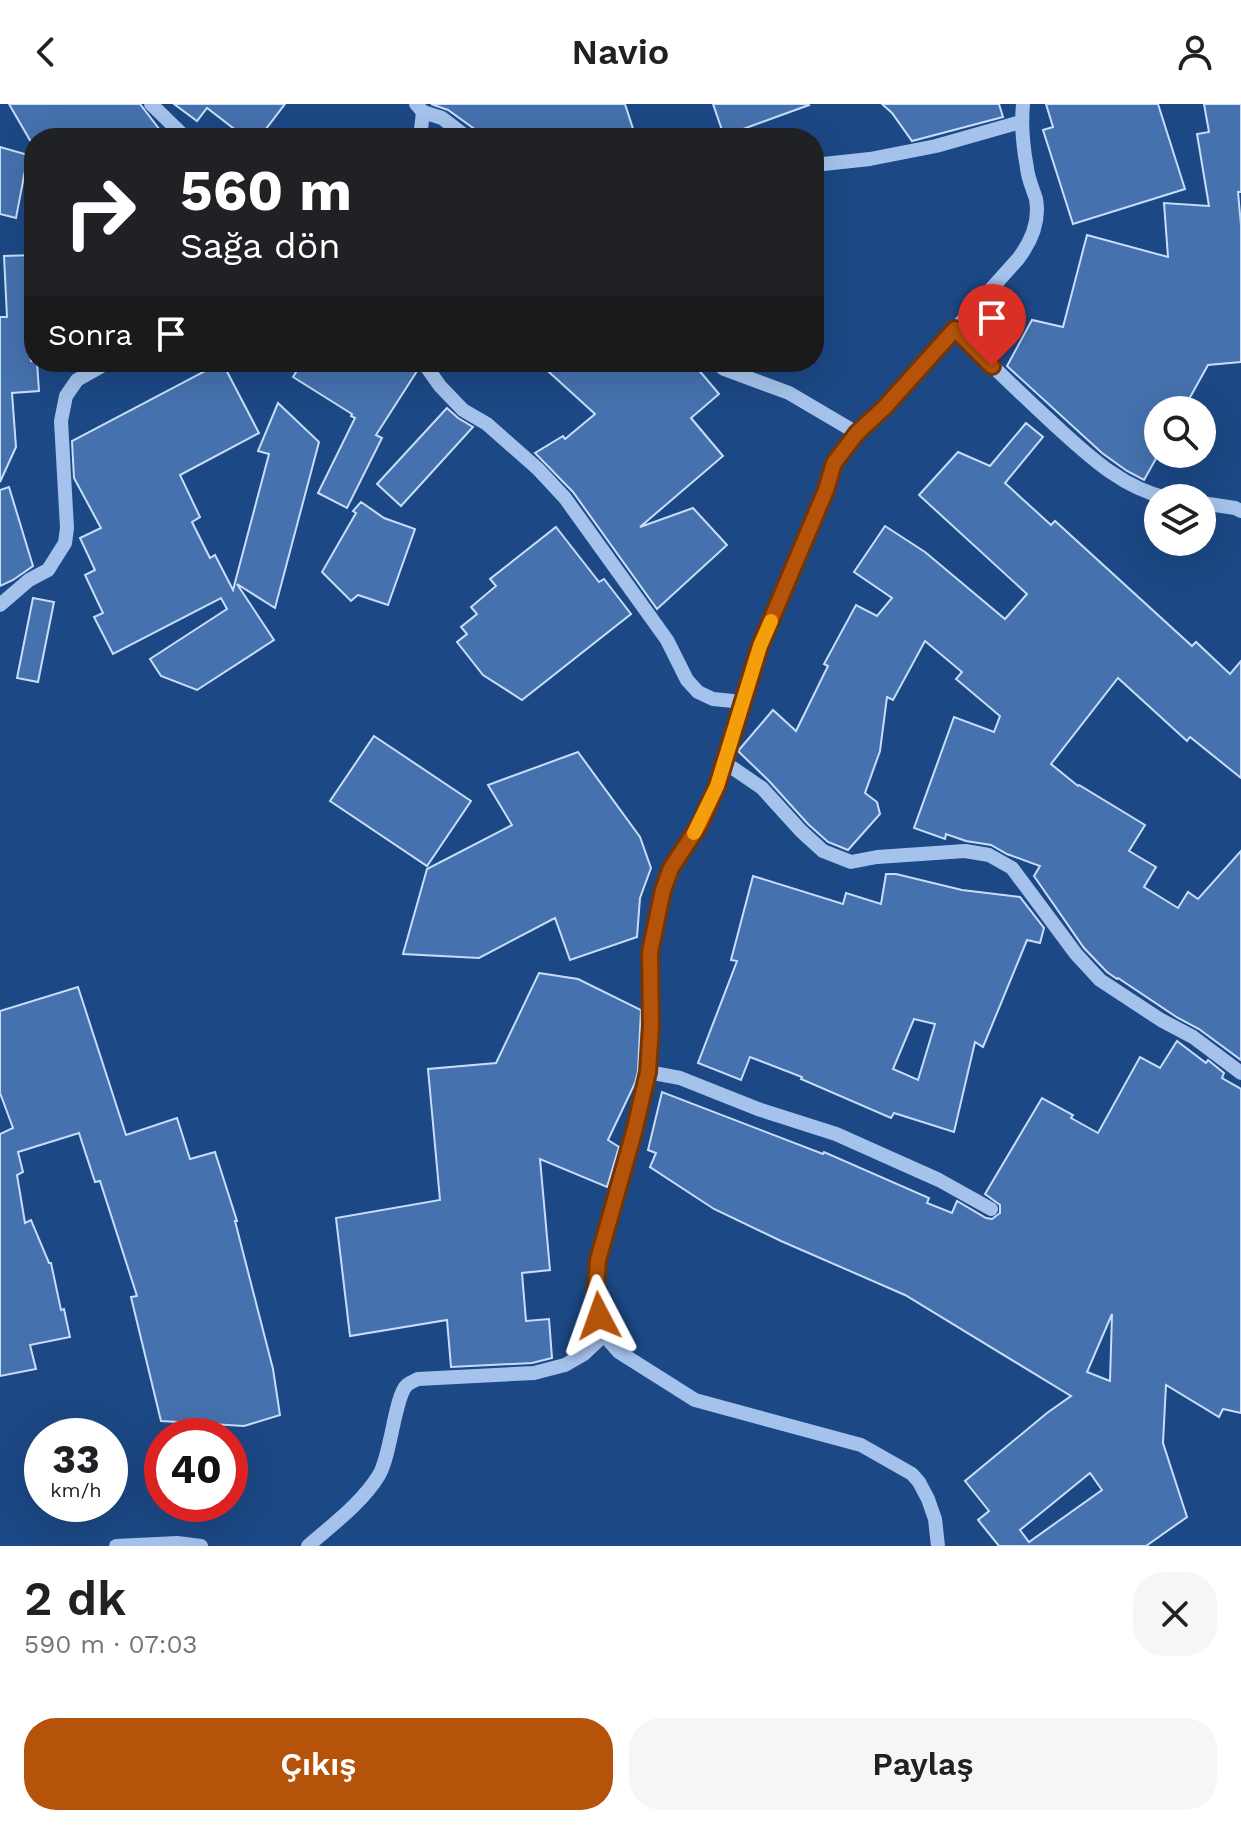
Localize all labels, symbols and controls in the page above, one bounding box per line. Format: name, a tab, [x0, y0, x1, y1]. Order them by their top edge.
icon: back	[24, 30, 68, 74]
icon: person	[1173, 30, 1217, 74]
text: Navio	[572, 31, 669, 73]
text: 560 m	[180, 158, 352, 224]
icon: right	[48, 160, 152, 264]
text: Sağa dön	[180, 225, 341, 267]
pin	[958, 284, 1026, 366]
icon: arrive	[970, 296, 1014, 340]
icon: arrive	[149, 312, 193, 356]
text: Sonra	[48, 317, 133, 352]
map controls	[1144, 396, 1216, 556]
button: search	[1144, 396, 1216, 468]
button: layers	[1144, 484, 1216, 556]
position arrow	[557, 1274, 641, 1358]
speed limit sign: 40	[144, 1418, 248, 1522]
text: 33	[52, 1436, 100, 1483]
text: km/h	[50, 1478, 102, 1502]
text: 2 dk	[24, 1570, 126, 1627]
button: close	[1133, 1572, 1217, 1656]
text: 590 m · 07:03	[24, 1629, 197, 1659]
button: Çıkış	[24, 1718, 613, 1810]
button: Paylaş	[629, 1718, 1217, 1810]

